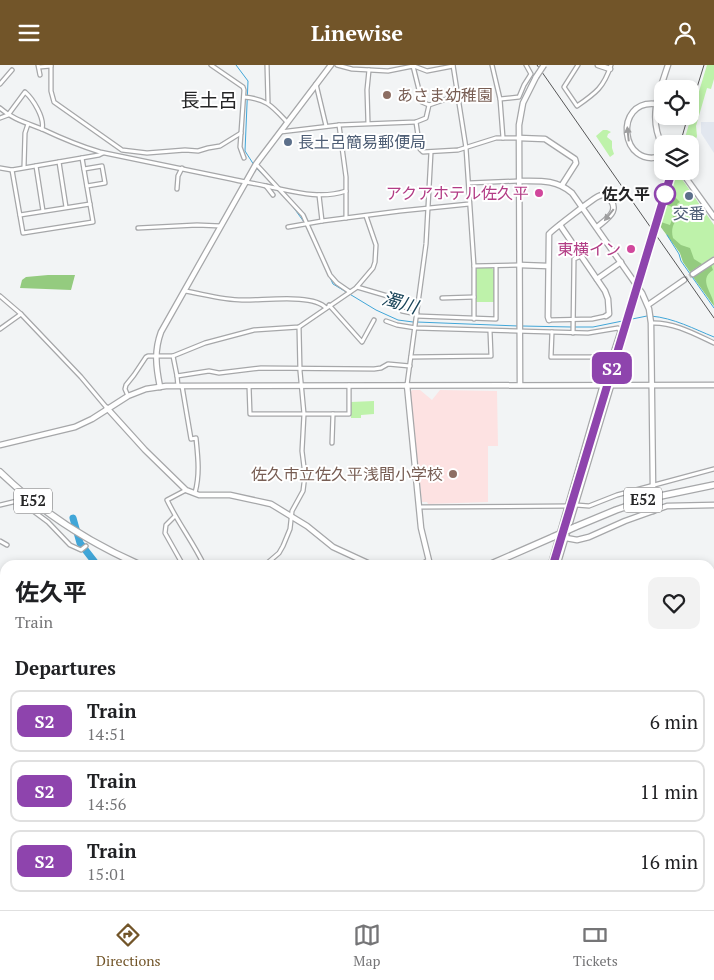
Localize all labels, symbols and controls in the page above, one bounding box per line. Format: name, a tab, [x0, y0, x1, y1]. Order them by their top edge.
text: Linewise	[311, 18, 403, 47]
icon: menu	[15, 19, 43, 47]
icon: person	[671, 19, 699, 47]
map controls	[654, 80, 699, 180]
button: locate	[654, 80, 699, 125]
place label: あさま幼稚園	[397, 84, 493, 106]
district label: 長土呂	[180, 87, 238, 112]
marker: あさま幼稚園	[381, 89, 393, 101]
one-way arrow	[623, 125, 631, 141]
place label: 長土呂簡易郵便局	[298, 131, 426, 153]
button: layers	[654, 135, 699, 180]
marker: 長土呂簡易郵便局	[282, 136, 294, 148]
place label: アクアホテル佐久平	[386, 182, 529, 204]
place label: 佐久平	[601, 183, 650, 205]
marker: 佐久平	[654, 183, 676, 205]
marker: アクアホテル佐久平	[533, 187, 545, 199]
marker: 交番	[683, 190, 695, 202]
place label: 交番	[673, 202, 705, 224]
one-way arrow	[603, 208, 614, 221]
place label: 東横イン	[557, 238, 621, 260]
marker: 東横イン	[625, 243, 637, 255]
water label: 濁川	[380, 286, 423, 319]
line badge: S2	[590, 352, 634, 384]
text: S2	[602, 356, 622, 380]
place label: 佐久市立佐久平浅間小学校	[251, 463, 443, 485]
marker: 佐久市立佐久平浅間小学校	[447, 468, 459, 480]
road number: E52	[624, 487, 662, 513]
road number: E52	[14, 489, 52, 513]
text: 佐久平	[15, 576, 87, 608]
button: heart	[648, 577, 700, 629]
text: Train	[15, 611, 53, 633]
text: Departures	[15, 655, 116, 680]
text: Train	[87, 698, 136, 723]
text: S2	[34, 709, 55, 733]
text: 6 min	[650, 709, 698, 734]
text: 14:51	[87, 723, 126, 745]
text: Train	[87, 768, 136, 793]
text: S2	[34, 779, 55, 803]
text: 11 min	[640, 779, 698, 804]
text: 14:56	[87, 793, 126, 815]
text: Train	[87, 838, 136, 863]
text: S2	[34, 849, 55, 873]
text: 16 min	[640, 849, 698, 874]
text: 15:01	[87, 863, 126, 885]
tab: Directions	[96, 921, 161, 970]
tab: Map	[353, 921, 381, 970]
tab: Tickets	[573, 921, 618, 970]

